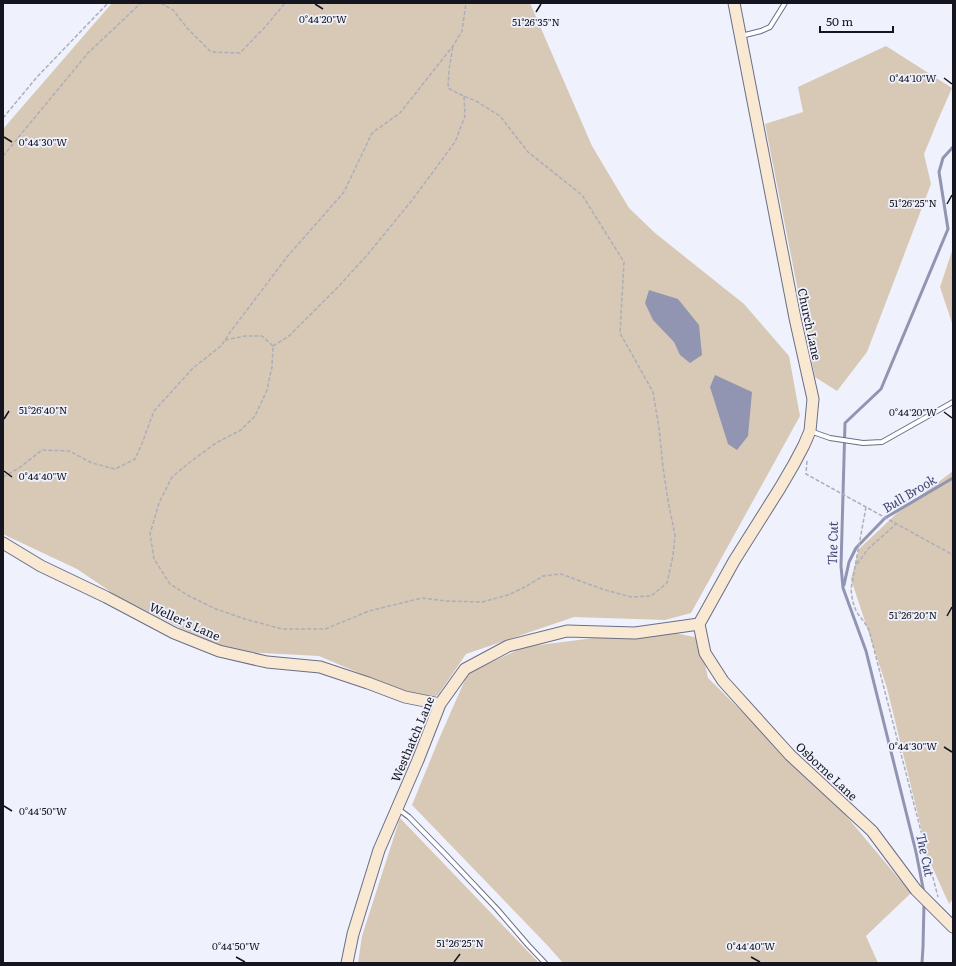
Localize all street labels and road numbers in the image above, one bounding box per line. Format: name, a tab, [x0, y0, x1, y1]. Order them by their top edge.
street label: Church Lane	[794, 286, 826, 362]
street label: Weller's Lane	[147, 597, 223, 645]
street label: Westhatch Lane	[386, 693, 438, 785]
street label: Osborne Lane	[792, 738, 862, 804]

